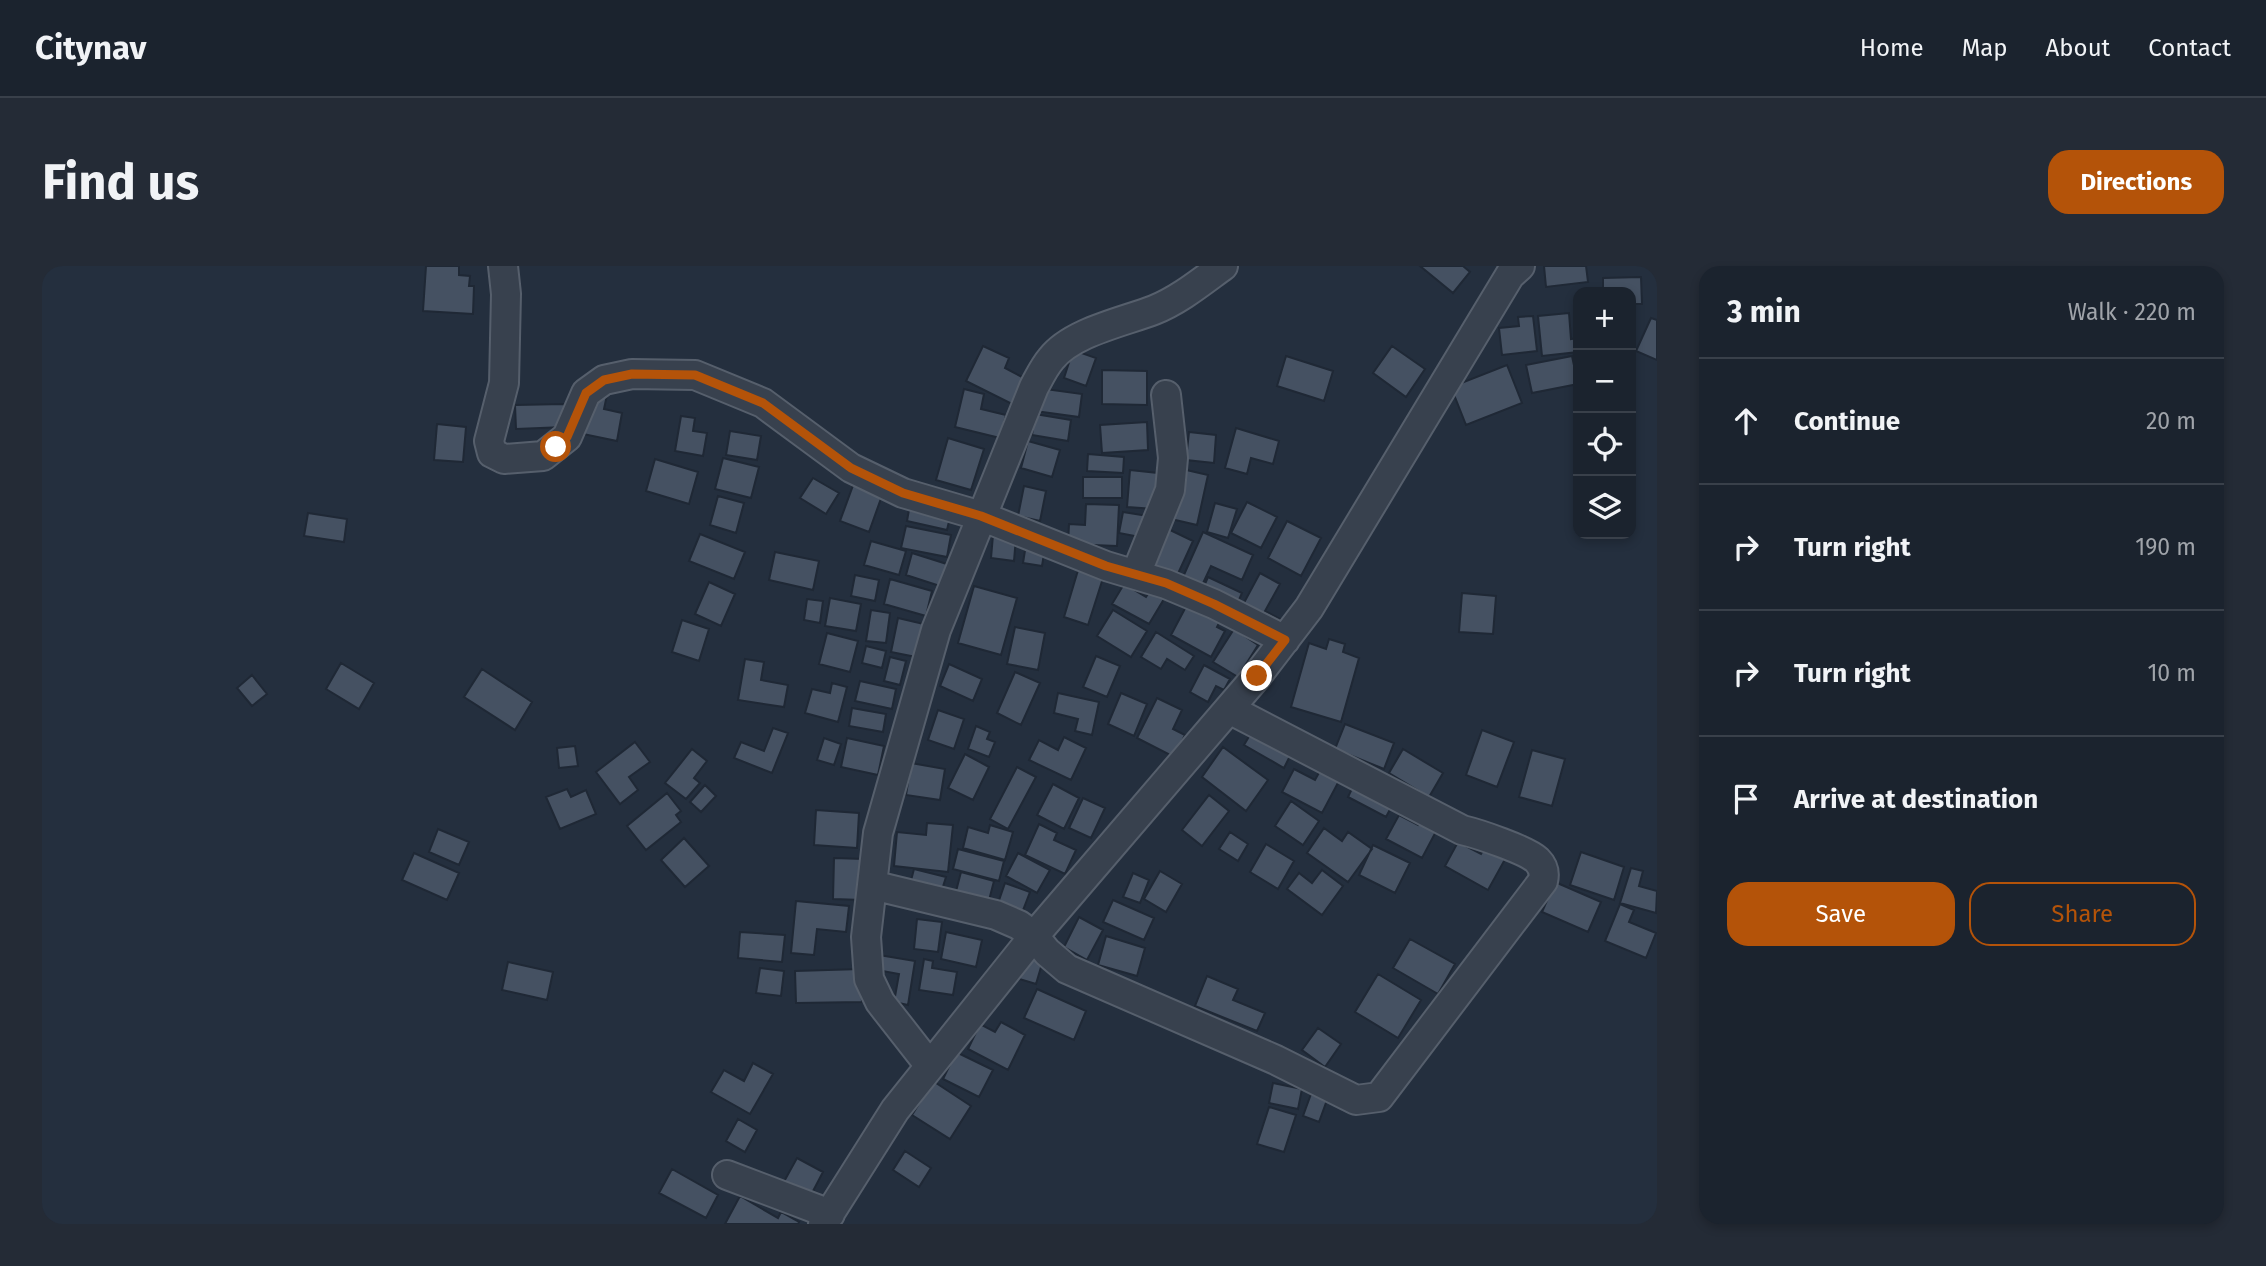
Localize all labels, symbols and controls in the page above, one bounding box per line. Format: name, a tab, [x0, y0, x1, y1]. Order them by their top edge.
text: Citynav	[35, 28, 147, 68]
text: Home	[1860, 34, 1924, 62]
text: Map	[1962, 34, 2008, 62]
text: About	[2046, 34, 2110, 62]
text: Contact	[2148, 34, 2231, 62]
button: Directions	[2048, 150, 2224, 214]
text: Find us	[42, 153, 199, 212]
map controls	[1573, 287, 1636, 539]
button: +	[1573, 287, 1636, 350]
text: 3 min	[1727, 294, 1801, 330]
text: Walk · 220 m	[2068, 298, 2196, 326]
button: −	[1573, 350, 1636, 413]
icon: ahead	[1727, 402, 1765, 440]
text: Continue	[1794, 406, 1900, 437]
text: 20 m	[2146, 407, 2196, 435]
button: locate	[1573, 413, 1636, 476]
route start	[540, 431, 571, 462]
button: layers	[1573, 476, 1636, 539]
icon: right	[1727, 528, 1765, 566]
text: Turn right	[1794, 532, 1911, 563]
text: 190 m	[2135, 533, 2196, 561]
icon: right	[1727, 654, 1765, 692]
text: Turn right	[1794, 658, 1911, 689]
text: 10 m	[2147, 659, 2196, 687]
route end	[1241, 660, 1272, 691]
icon: arrive	[1727, 780, 1765, 818]
text: Arrive at destination	[1794, 784, 2038, 815]
button: Save	[1727, 882, 1955, 946]
button: Share	[1969, 882, 2196, 946]

